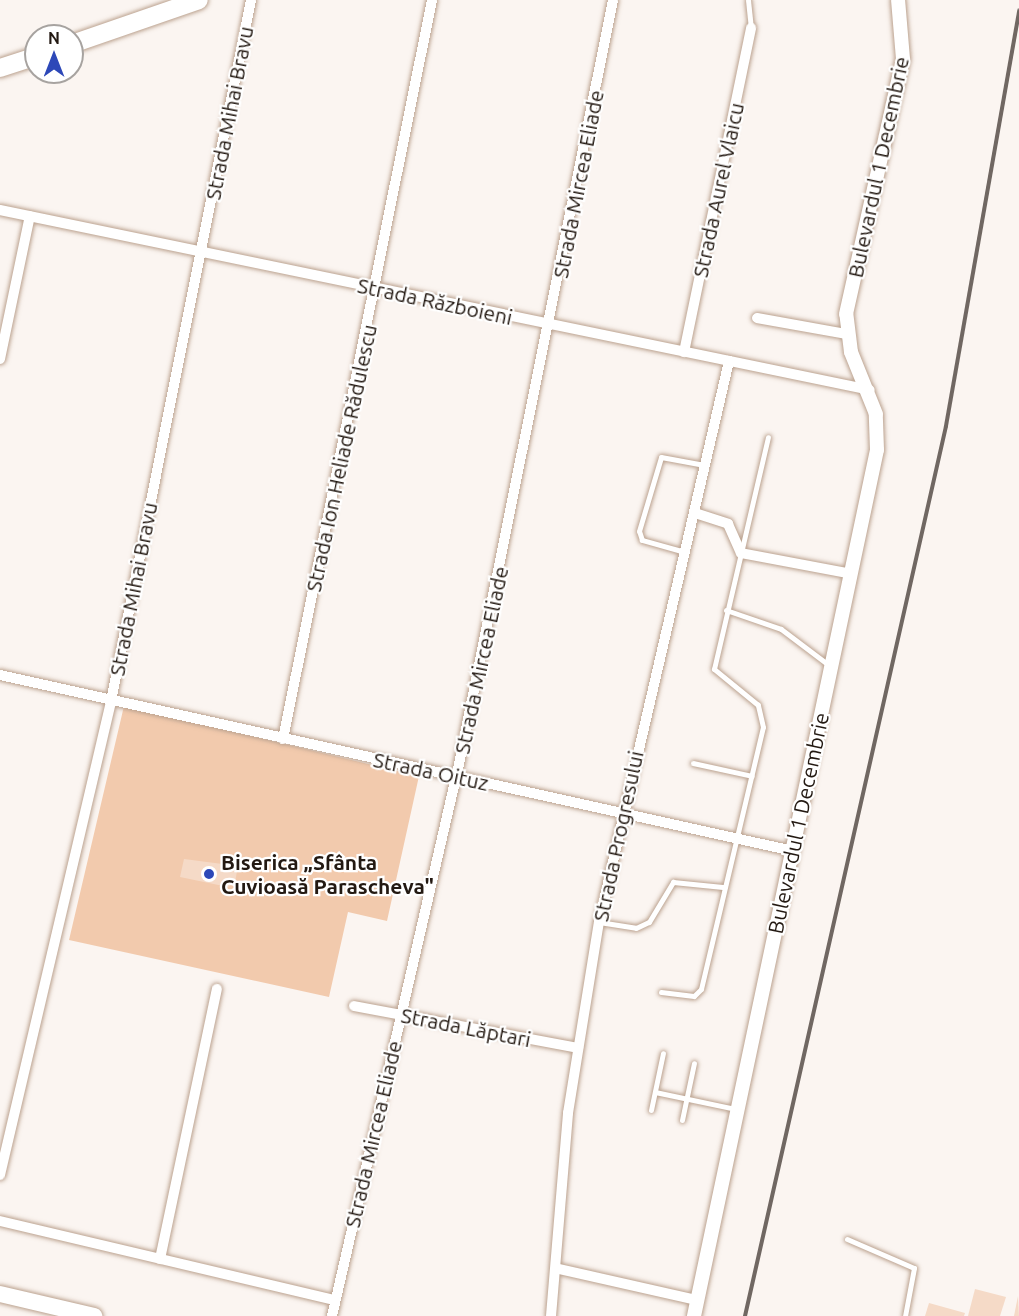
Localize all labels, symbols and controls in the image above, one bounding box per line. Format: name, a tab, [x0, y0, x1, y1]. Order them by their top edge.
north arrow	[24, 24, 84, 84]
street label: Strada Mihai Bravu	[200, 24, 258, 202]
text: N	[48, 29, 60, 47]
street label: Bulevardul 1 Decembrie	[842, 54, 914, 280]
street label: Strada Mircea Eliade	[547, 88, 609, 280]
street label: Strada Aurel Vlaicu	[687, 100, 749, 280]
street label: Strada Războieni	[355, 272, 515, 330]
street label: Strada Ion Heliade Rădulescu	[300, 322, 382, 594]
street label: Strada Mihai Bravu	[104, 500, 162, 678]
street label: Strada Mircea Eliade	[449, 564, 513, 756]
street label: Bulevardul 1 Decembrie	[762, 710, 834, 936]
street label: Strada Oituz	[371, 746, 491, 796]
street label: Strada Progresului	[588, 748, 648, 924]
place label: Biserica „Sfânta Cuvioasă Parascheva"	[221, 849, 434, 899]
marker: Biserica „Sfânta Cuvioasă Parascheva"	[202, 867, 216, 881]
street label: Strada Lăptari	[399, 1002, 533, 1052]
street label: Strada Mircea Eliade	[339, 1038, 407, 1230]

